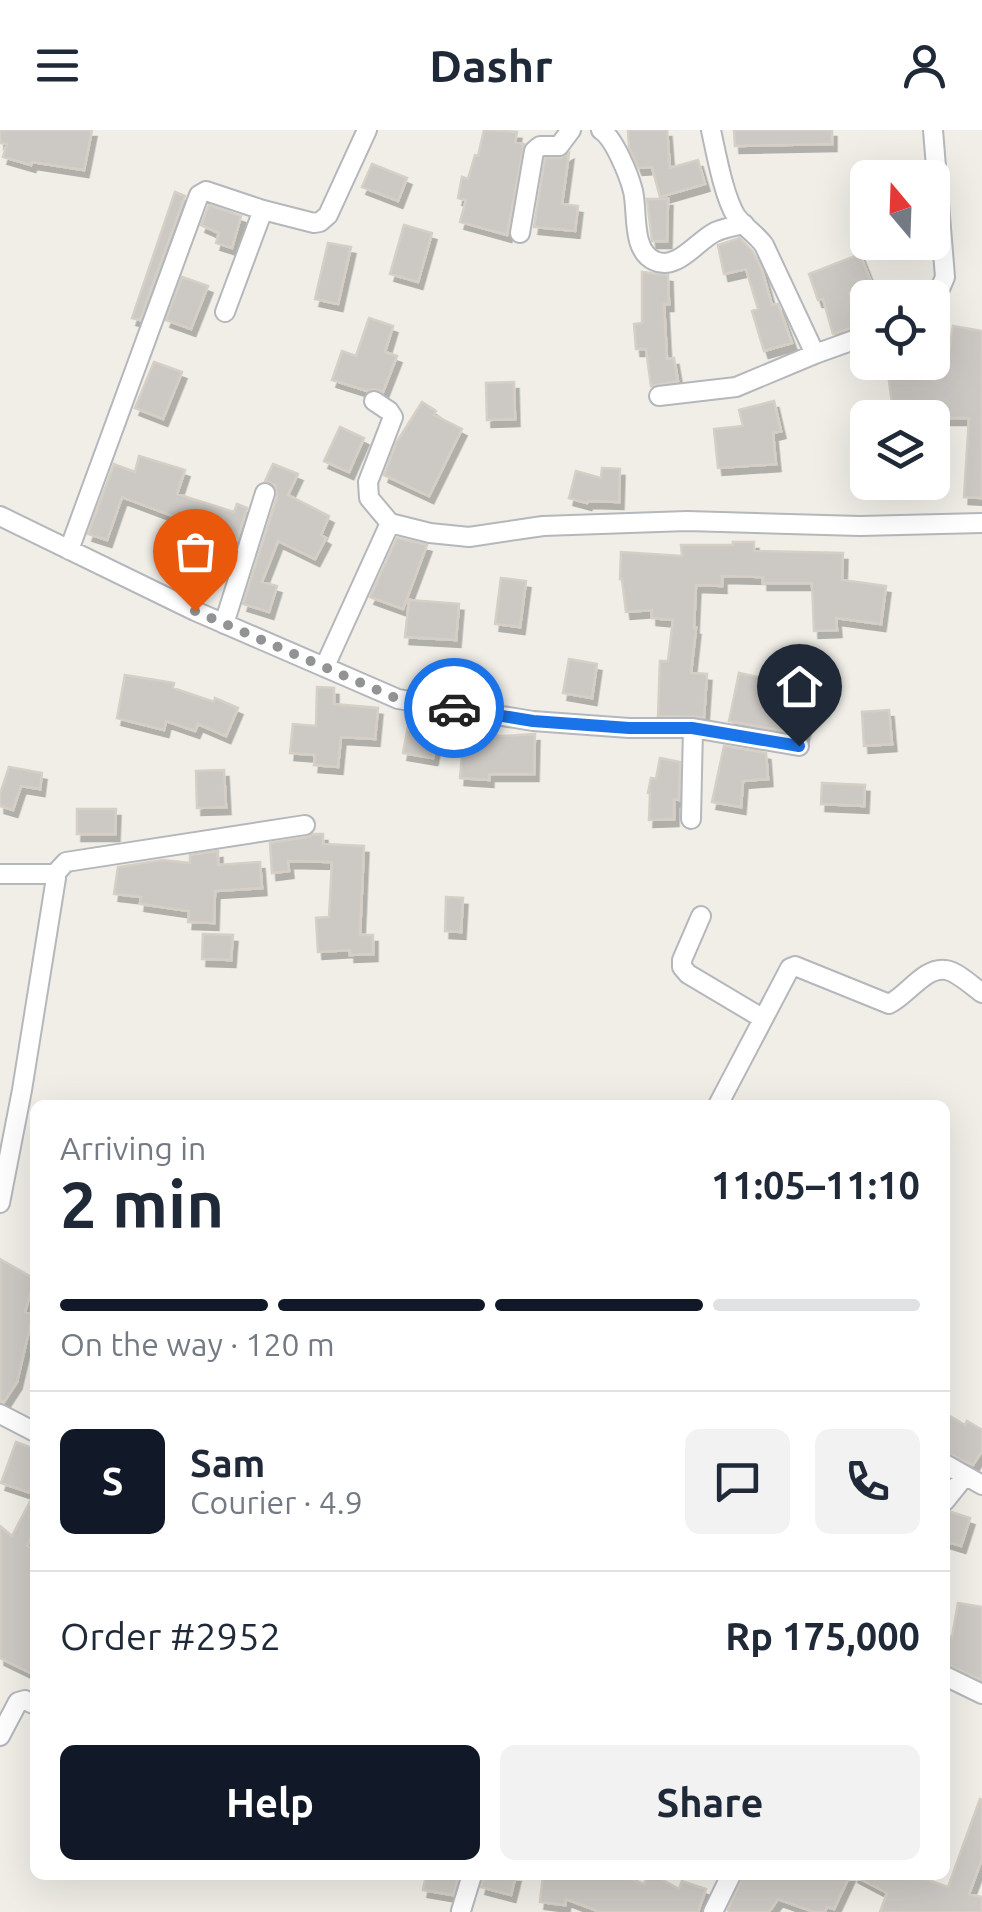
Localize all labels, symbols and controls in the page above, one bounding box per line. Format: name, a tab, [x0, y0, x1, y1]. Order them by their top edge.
icon: menu	[30, 38, 85, 93]
icon: person	[897, 38, 952, 93]
text: Dashr	[429, 40, 553, 91]
north arrow	[850, 160, 950, 260]
map controls	[850, 160, 950, 500]
button: locate	[850, 280, 950, 380]
button: layers	[850, 400, 950, 500]
pin	[153, 509, 238, 612]
icon: bag	[168, 524, 223, 579]
pin	[757, 644, 842, 747]
courier	[404, 658, 504, 758]
icon: home	[772, 659, 827, 714]
icon: car	[427, 681, 482, 736]
text: Arriving in	[60, 1130, 206, 1166]
text: 11:05–11:10	[711, 1164, 920, 1206]
text: 2 min	[60, 1167, 224, 1240]
text: On the way · 120 m	[60, 1326, 335, 1362]
button: chat	[685, 1429, 790, 1534]
button: phone	[815, 1429, 920, 1534]
text: Sam	[190, 1442, 265, 1484]
text: S	[102, 1460, 123, 1502]
text: Courier · 4.9	[190, 1484, 363, 1520]
text: Order #2952	[60, 1615, 281, 1657]
text: Rp 175,000	[725, 1615, 920, 1657]
button: Help	[60, 1745, 480, 1860]
button: Share	[500, 1745, 920, 1860]

